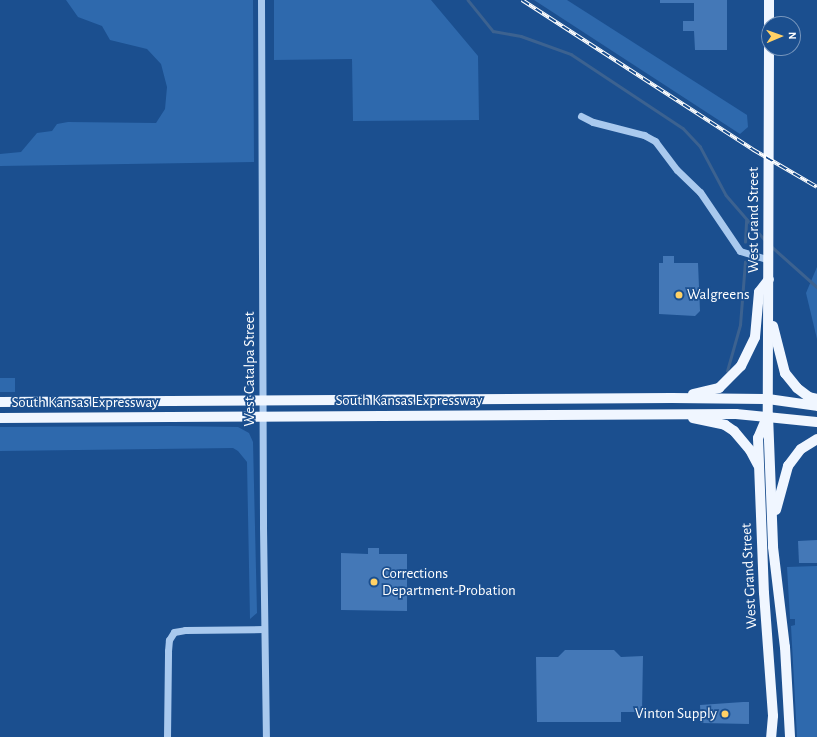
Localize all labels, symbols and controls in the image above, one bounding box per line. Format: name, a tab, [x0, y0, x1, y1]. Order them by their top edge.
north arrow	[761, 16, 801, 56]
text: N	[787, 32, 798, 40]
street label: West Grand Street	[745, 167, 763, 273]
place label: Walgreens	[687, 286, 749, 304]
marker: Walgreens	[674, 290, 684, 300]
street label: West Catalpa Street	[241, 312, 259, 426]
street label: South Kansas Expressway	[335, 392, 483, 410]
street label: South Kansas Expressway	[11, 394, 159, 412]
street label: West Grand Street	[737, 523, 761, 629]
place label: Corrections Department-Probation	[382, 564, 516, 599]
marker: Corrections Department-Probation	[369, 577, 379, 587]
place label: Vinton Supply	[635, 705, 717, 723]
marker: Vinton Supply	[720, 709, 730, 719]

